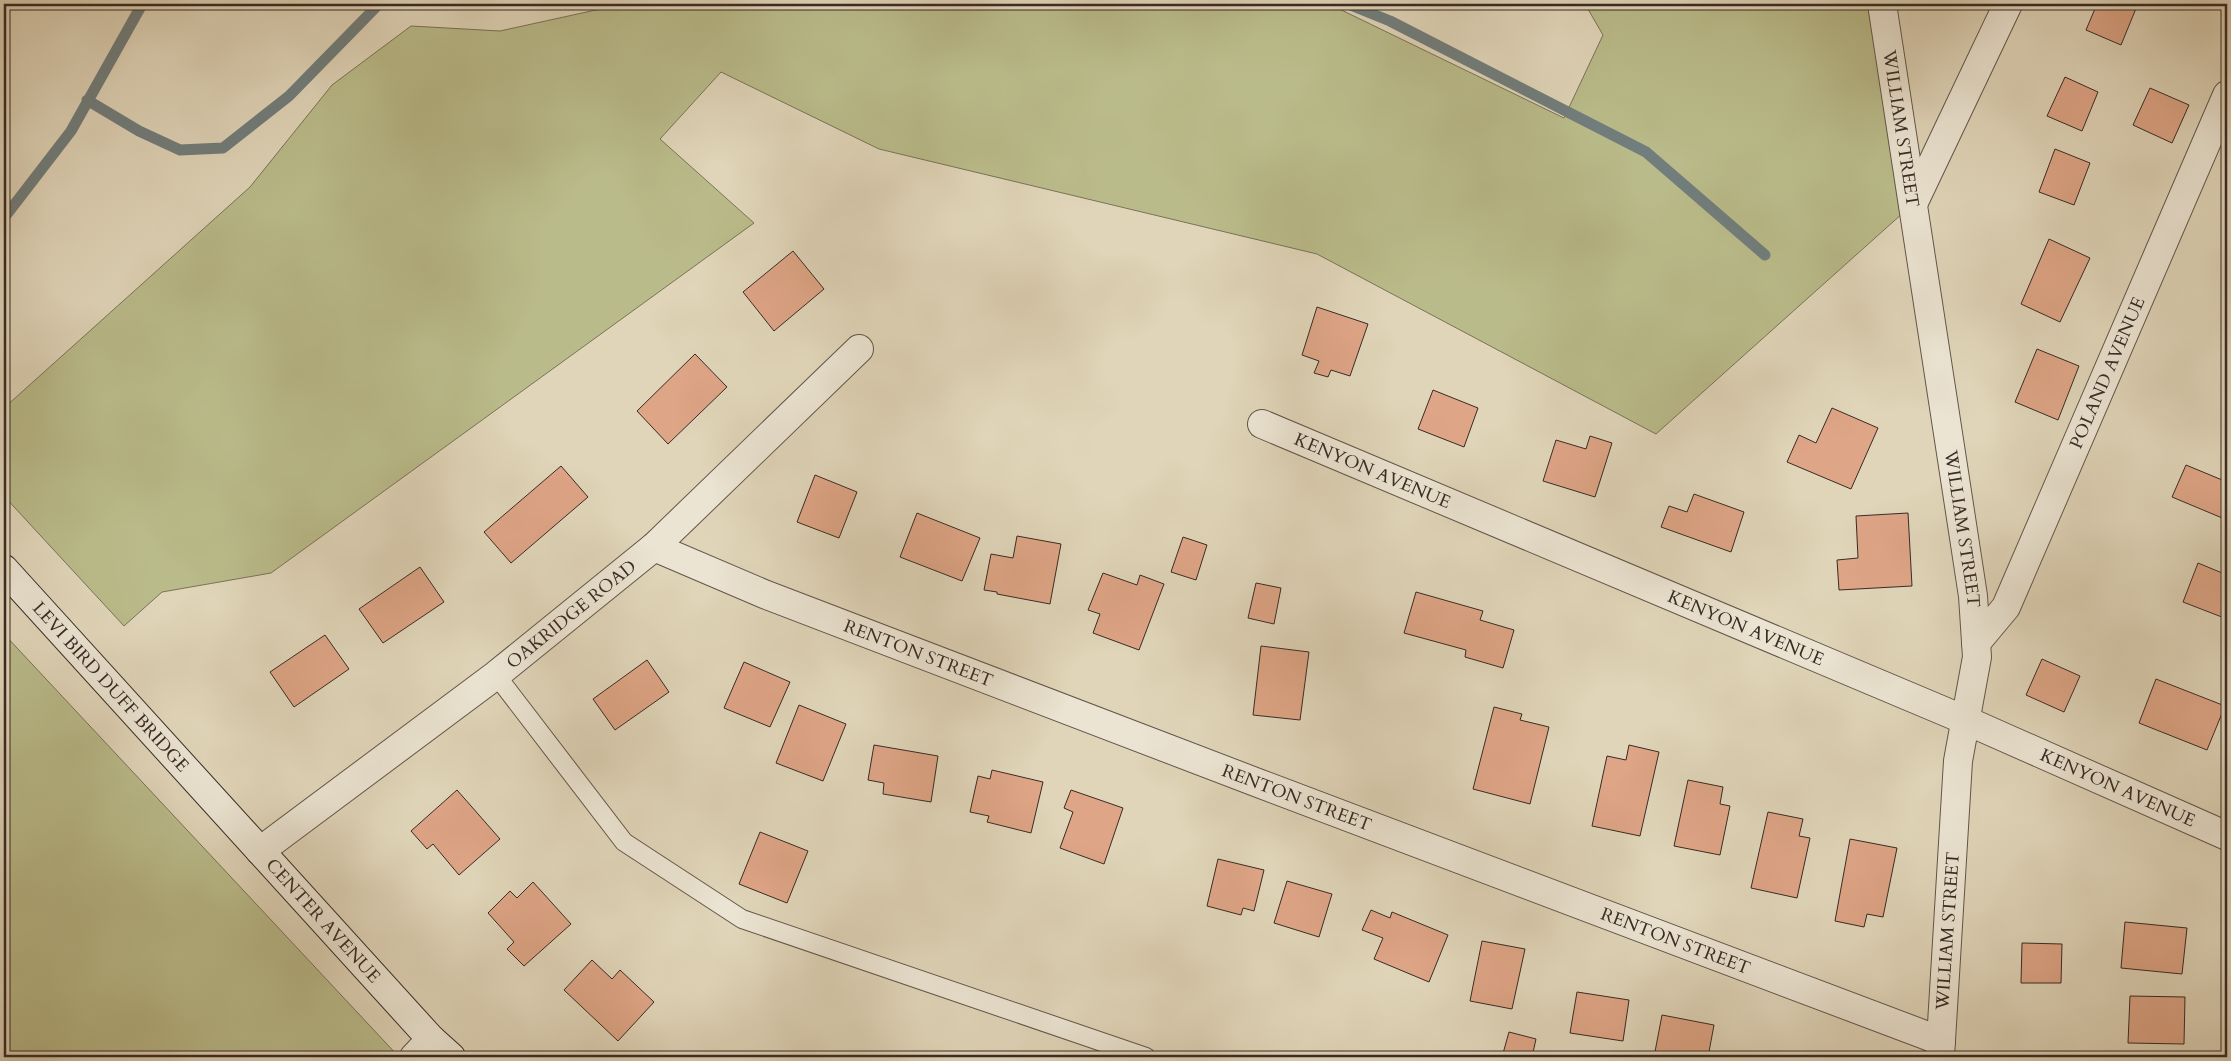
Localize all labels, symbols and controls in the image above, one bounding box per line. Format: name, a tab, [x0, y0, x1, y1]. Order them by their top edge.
street label: WILLIAM STREET	[1877, 47, 1926, 209]
street label: POLAND AVENUE	[2063, 293, 2151, 453]
street label: KENYON AVENUE	[1291, 427, 1455, 515]
street label: WILLIAM STREET	[1938, 447, 1986, 608]
street label: OAKRIDGE ROAD	[501, 554, 641, 674]
street label: KENYON AVENUE	[1664, 584, 1828, 672]
street label: LEVI BIRD DUFF BRIDGE	[27, 596, 195, 777]
street label: RENTON STREET	[840, 613, 997, 693]
street label: KENYON AVENUE	[2036, 742, 2199, 833]
street label: RENTON STREET	[1218, 758, 1375, 837]
street label: WILLIAM STREET	[1930, 851, 1966, 1012]
street label: CENTER AVENUE	[260, 853, 387, 988]
street label: RENTON STREET	[1597, 901, 1754, 980]

